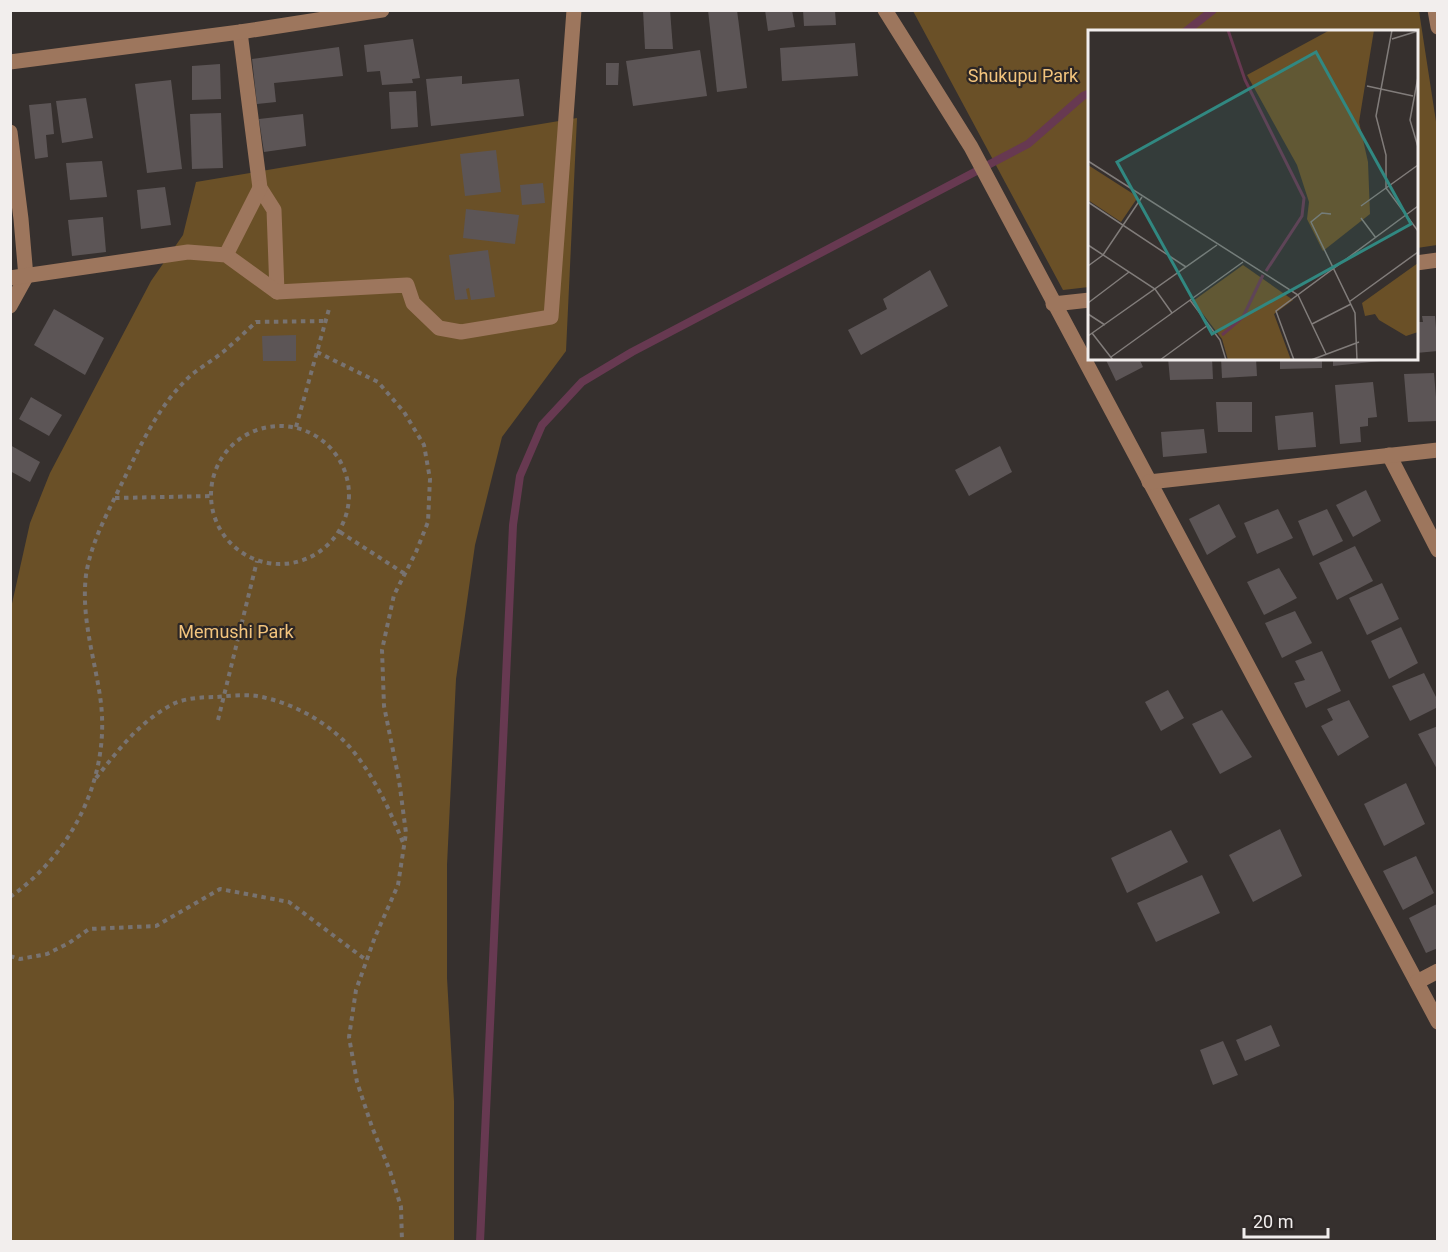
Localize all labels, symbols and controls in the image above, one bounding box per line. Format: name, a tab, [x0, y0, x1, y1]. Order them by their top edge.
inset map	[1088, 30, 1418, 360]
park label: Shukupu Park	[968, 65, 1079, 86]
park label: Memushi Park	[178, 621, 295, 642]
scale bar	[1244, 1201, 1328, 1239]
text: 20 m	[1253, 1211, 1293, 1232]

